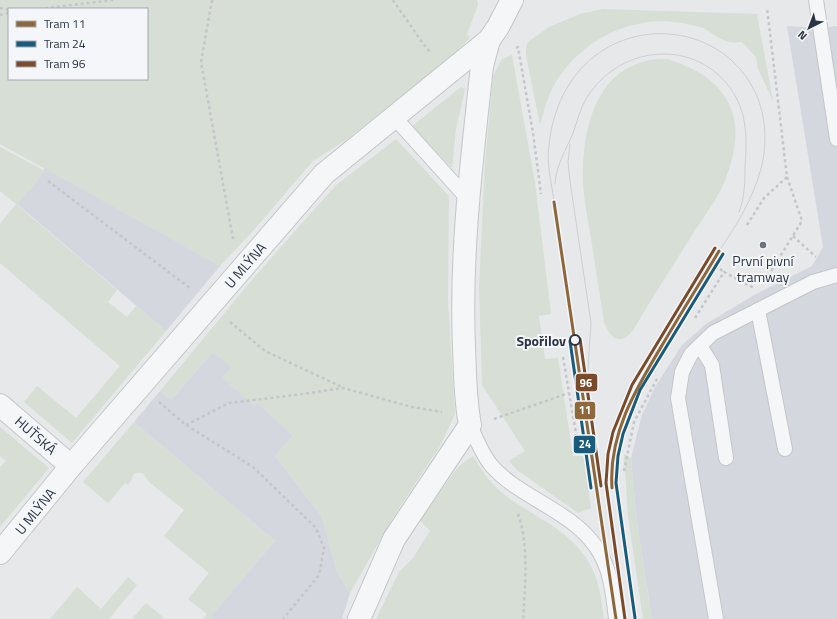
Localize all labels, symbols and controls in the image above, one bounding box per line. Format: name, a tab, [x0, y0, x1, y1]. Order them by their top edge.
legend	[8, 8, 148, 80]
north arrow	[789, 8, 829, 48]
text: Tram 11	[44, 14, 86, 33]
text: N	[794, 27, 810, 44]
text: Tram 24	[44, 34, 86, 53]
text: Tram 96	[44, 54, 86, 73]
street label: U MLÝNA	[219, 237, 271, 293]
marker: První pivní tramway	[758, 240, 768, 250]
place label: První pivní tramway	[732, 250, 795, 287]
place label: Spořilov	[516, 330, 566, 351]
marker: Spořilov	[569, 334, 581, 346]
line badge: 96	[575, 373, 598, 392]
text: 96	[580, 375, 592, 391]
line badge: 11	[574, 401, 596, 420]
text: 11	[579, 402, 591, 418]
street label: HUŤSKÁ	[10, 411, 62, 460]
line badge: 24	[573, 435, 596, 454]
text: 24	[579, 436, 591, 452]
street label: U MLÝNA	[10, 483, 61, 539]

